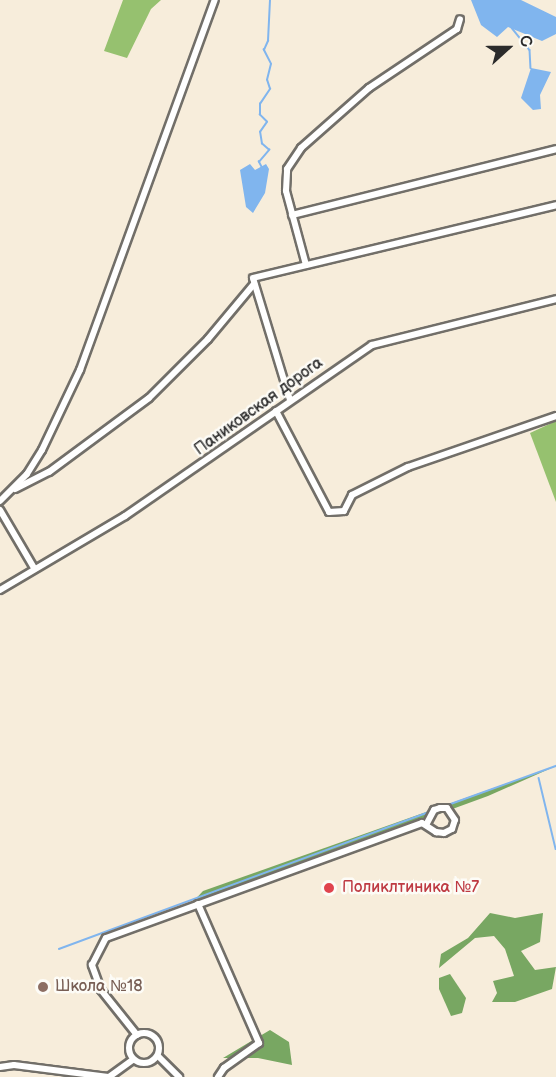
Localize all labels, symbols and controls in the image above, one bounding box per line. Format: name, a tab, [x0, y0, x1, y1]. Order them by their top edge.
north arrow	[478, 18, 538, 78]
text: С	[514, 33, 536, 50]
street label: Паниковская дорога	[191, 354, 327, 460]
place label: Поликлтиника №7	[342, 878, 479, 898]
marker: Поликлтиника №7	[320, 879, 338, 897]
place label: Школа №18	[55, 977, 142, 997]
marker: Школа №18	[36, 980, 50, 994]

